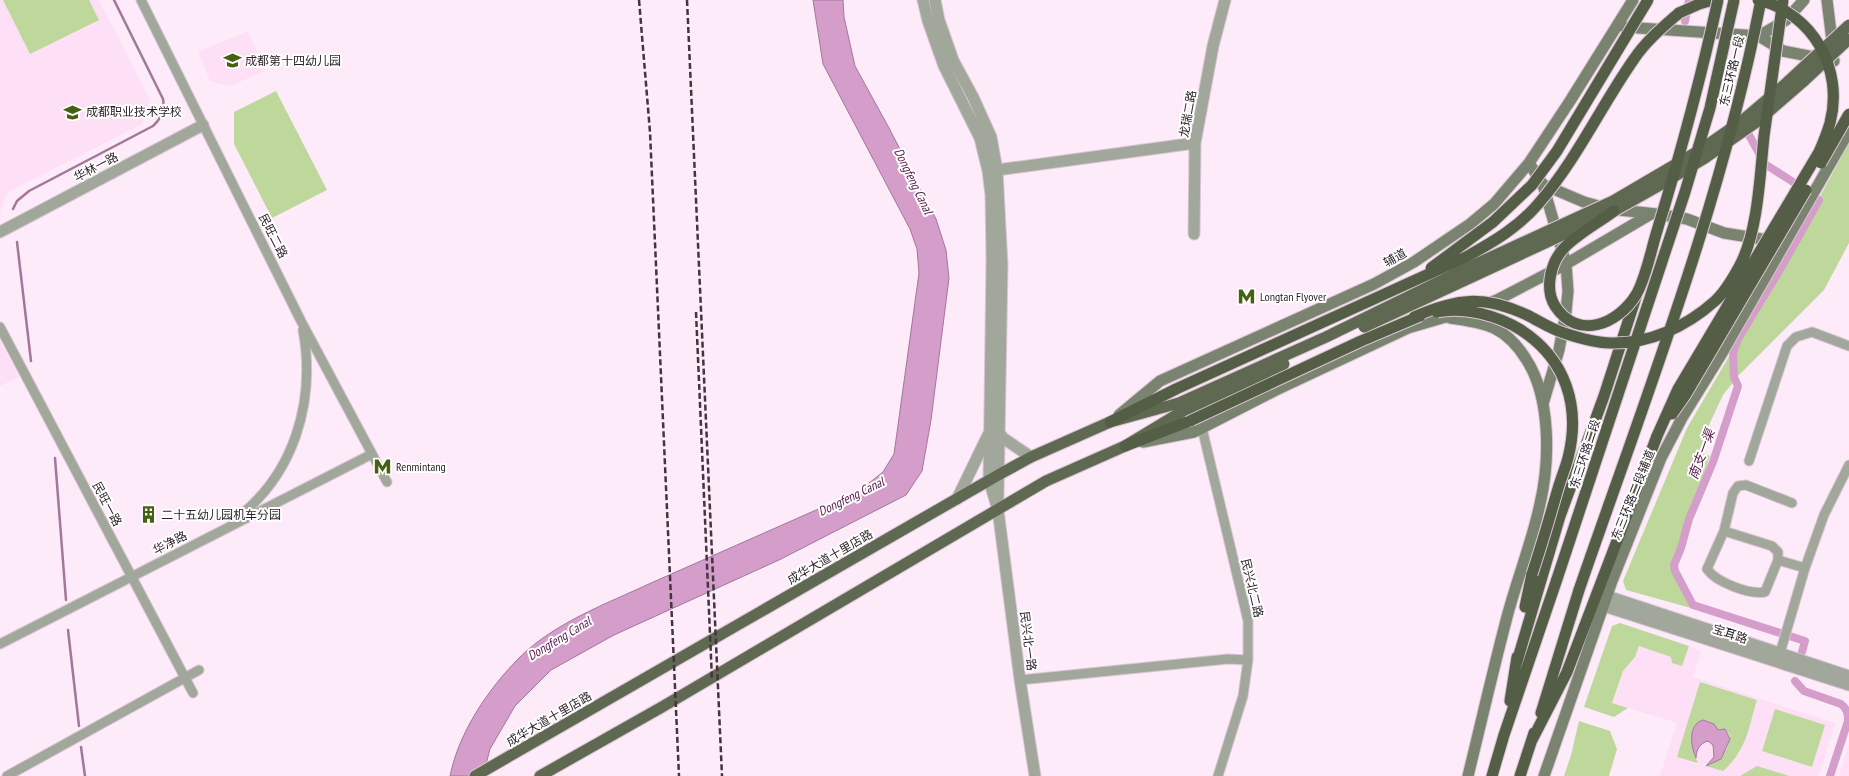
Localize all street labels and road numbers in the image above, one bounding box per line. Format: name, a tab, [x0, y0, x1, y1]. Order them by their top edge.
street label: 东三环路一段	[1716, 34, 1747, 108]
street label: 龙瑞二路	[1176, 89, 1199, 139]
street label: 华林一路	[71, 149, 120, 184]
street label: 民旺二路	[256, 211, 291, 261]
street label: 辅道	[1381, 245, 1409, 270]
street label: 东三环路二段	[1566, 417, 1603, 490]
street label: 东三环路二段辅道	[1608, 447, 1657, 542]
street label: 民旺一路	[90, 479, 125, 528]
street label: 成华大道十里店路	[784, 526, 875, 587]
street label: 华净路	[150, 528, 189, 557]
street label: 民兴北二路	[1238, 557, 1267, 619]
street label: 民兴北一路	[1017, 610, 1040, 672]
street label: 宝耳路	[1711, 621, 1750, 646]
street label: 成华大道十里店路	[503, 688, 594, 749]

